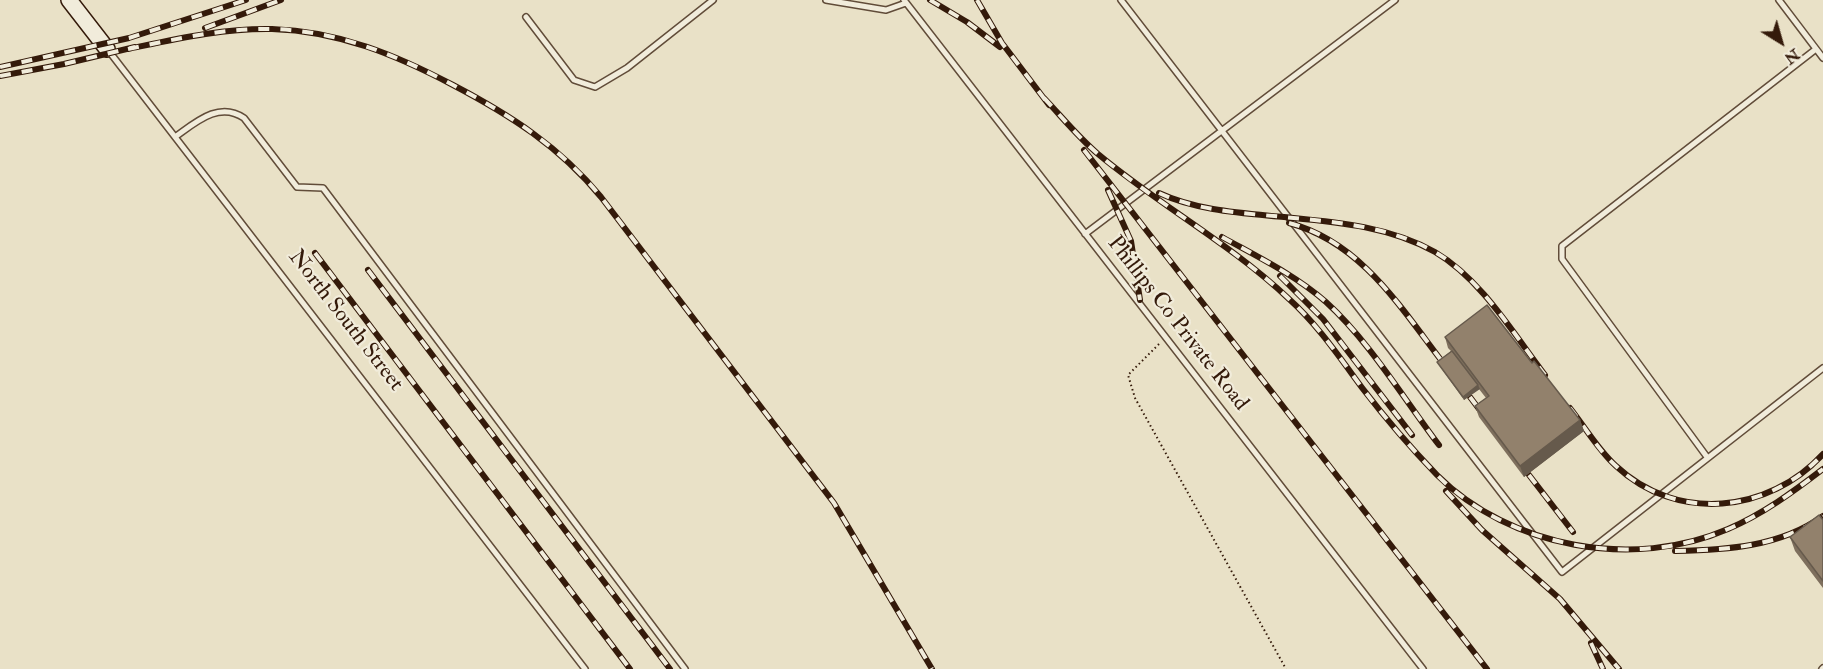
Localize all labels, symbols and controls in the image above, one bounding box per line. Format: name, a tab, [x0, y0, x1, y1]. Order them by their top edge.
north arrow	[1751, 12, 1811, 72]
text: N	[1780, 44, 1804, 69]
street label: Phillips Co Private Road	[1101, 232, 1253, 416]
street label: North South Street	[282, 245, 408, 397]

